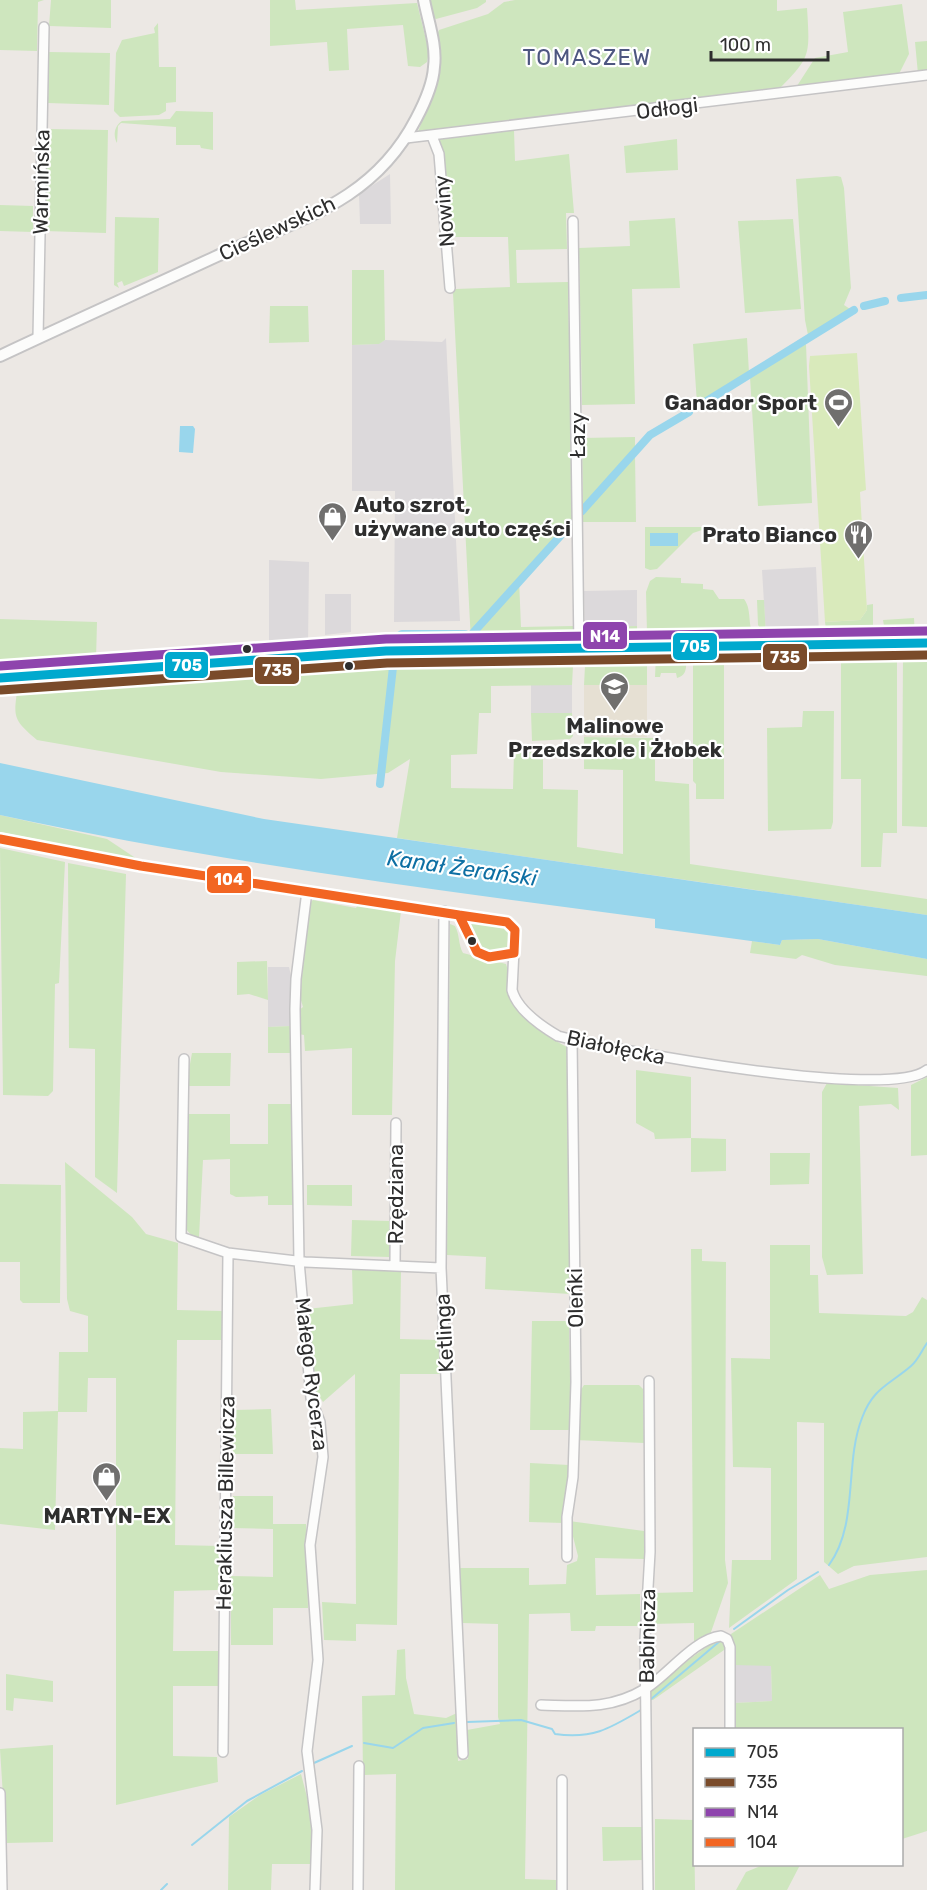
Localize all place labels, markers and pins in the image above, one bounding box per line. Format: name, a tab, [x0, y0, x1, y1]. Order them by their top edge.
sports icon: Ganador Sport	[822, 386, 854, 428]
place label: Ganador Sport	[665, 390, 817, 415]
place label: Auto szrot, używane auto części	[354, 492, 571, 541]
shop icon: Auto szrot, używane auto części	[317, 500, 349, 542]
restaurant icon: Prato Bianco	[842, 518, 874, 560]
place label: Prato Bianco	[702, 522, 837, 547]
unlabelled marker	[241, 643, 253, 655]
unlabelled marker	[343, 660, 355, 672]
school or university icon: Malinowe Przedszkole i Żłobek	[599, 670, 631, 712]
place label: Malinowe Przedszkole i Żłobek	[508, 713, 723, 762]
unlabelled marker	[466, 935, 478, 947]
shop icon: MARTYN-EX	[91, 1460, 123, 1502]
place label: MARTYN-EX	[43, 1503, 171, 1528]

